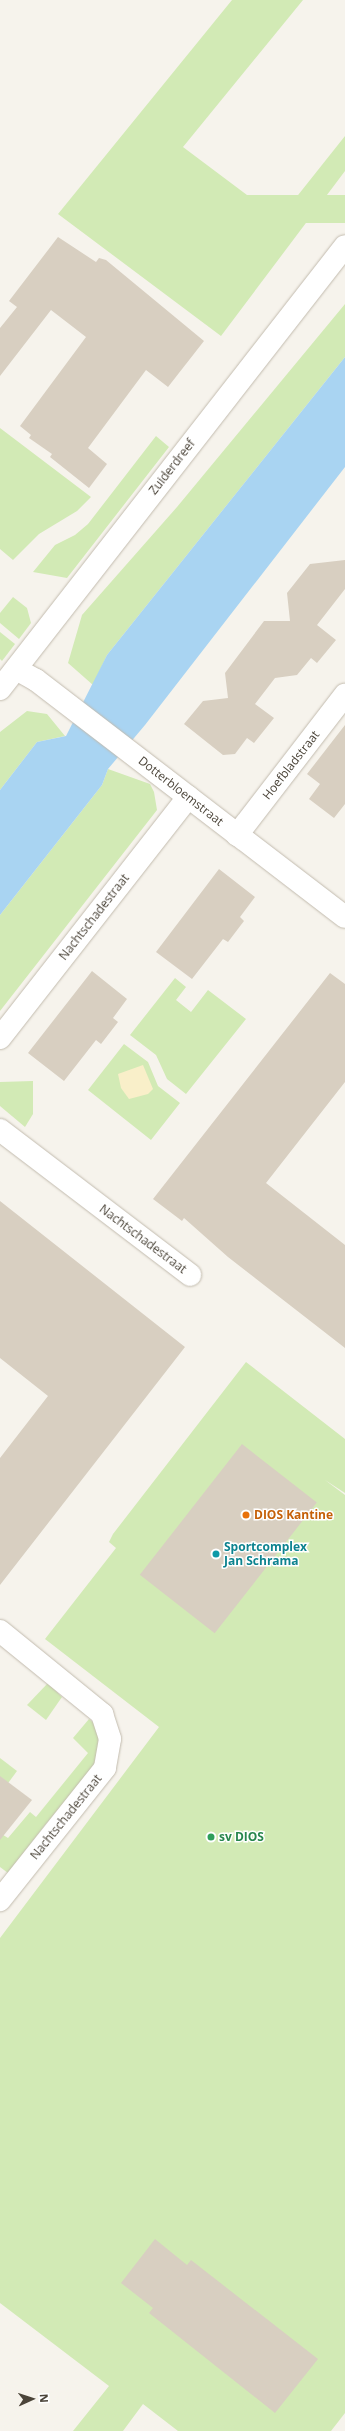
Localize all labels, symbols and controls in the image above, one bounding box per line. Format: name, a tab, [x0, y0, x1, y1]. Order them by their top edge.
street label: Zuiderdreef	[146, 437, 198, 497]
street label: Hoefbladstraat	[260, 728, 322, 802]
street label: Dotterbloemstraat	[136, 753, 226, 829]
street label: Nachtschadestraat	[56, 871, 132, 963]
street label: Nachtschadestraat	[97, 1202, 189, 1276]
place label: DIOS Kantine	[254, 1508, 333, 1522]
marker: DIOS Kantine	[241, 1510, 251, 1520]
place label: Sportcomplex Jan Schrama	[224, 1540, 307, 1568]
marker: Sportcomplex Jan Schrama	[211, 1549, 221, 1559]
street label: Nachtschadestraat	[27, 1772, 105, 1862]
place label: sv DIOS	[219, 1830, 264, 1844]
marker: sv DIOS	[206, 1832, 216, 1842]
north arrow	[12, 2379, 52, 2419]
text: N	[37, 2393, 52, 2403]

